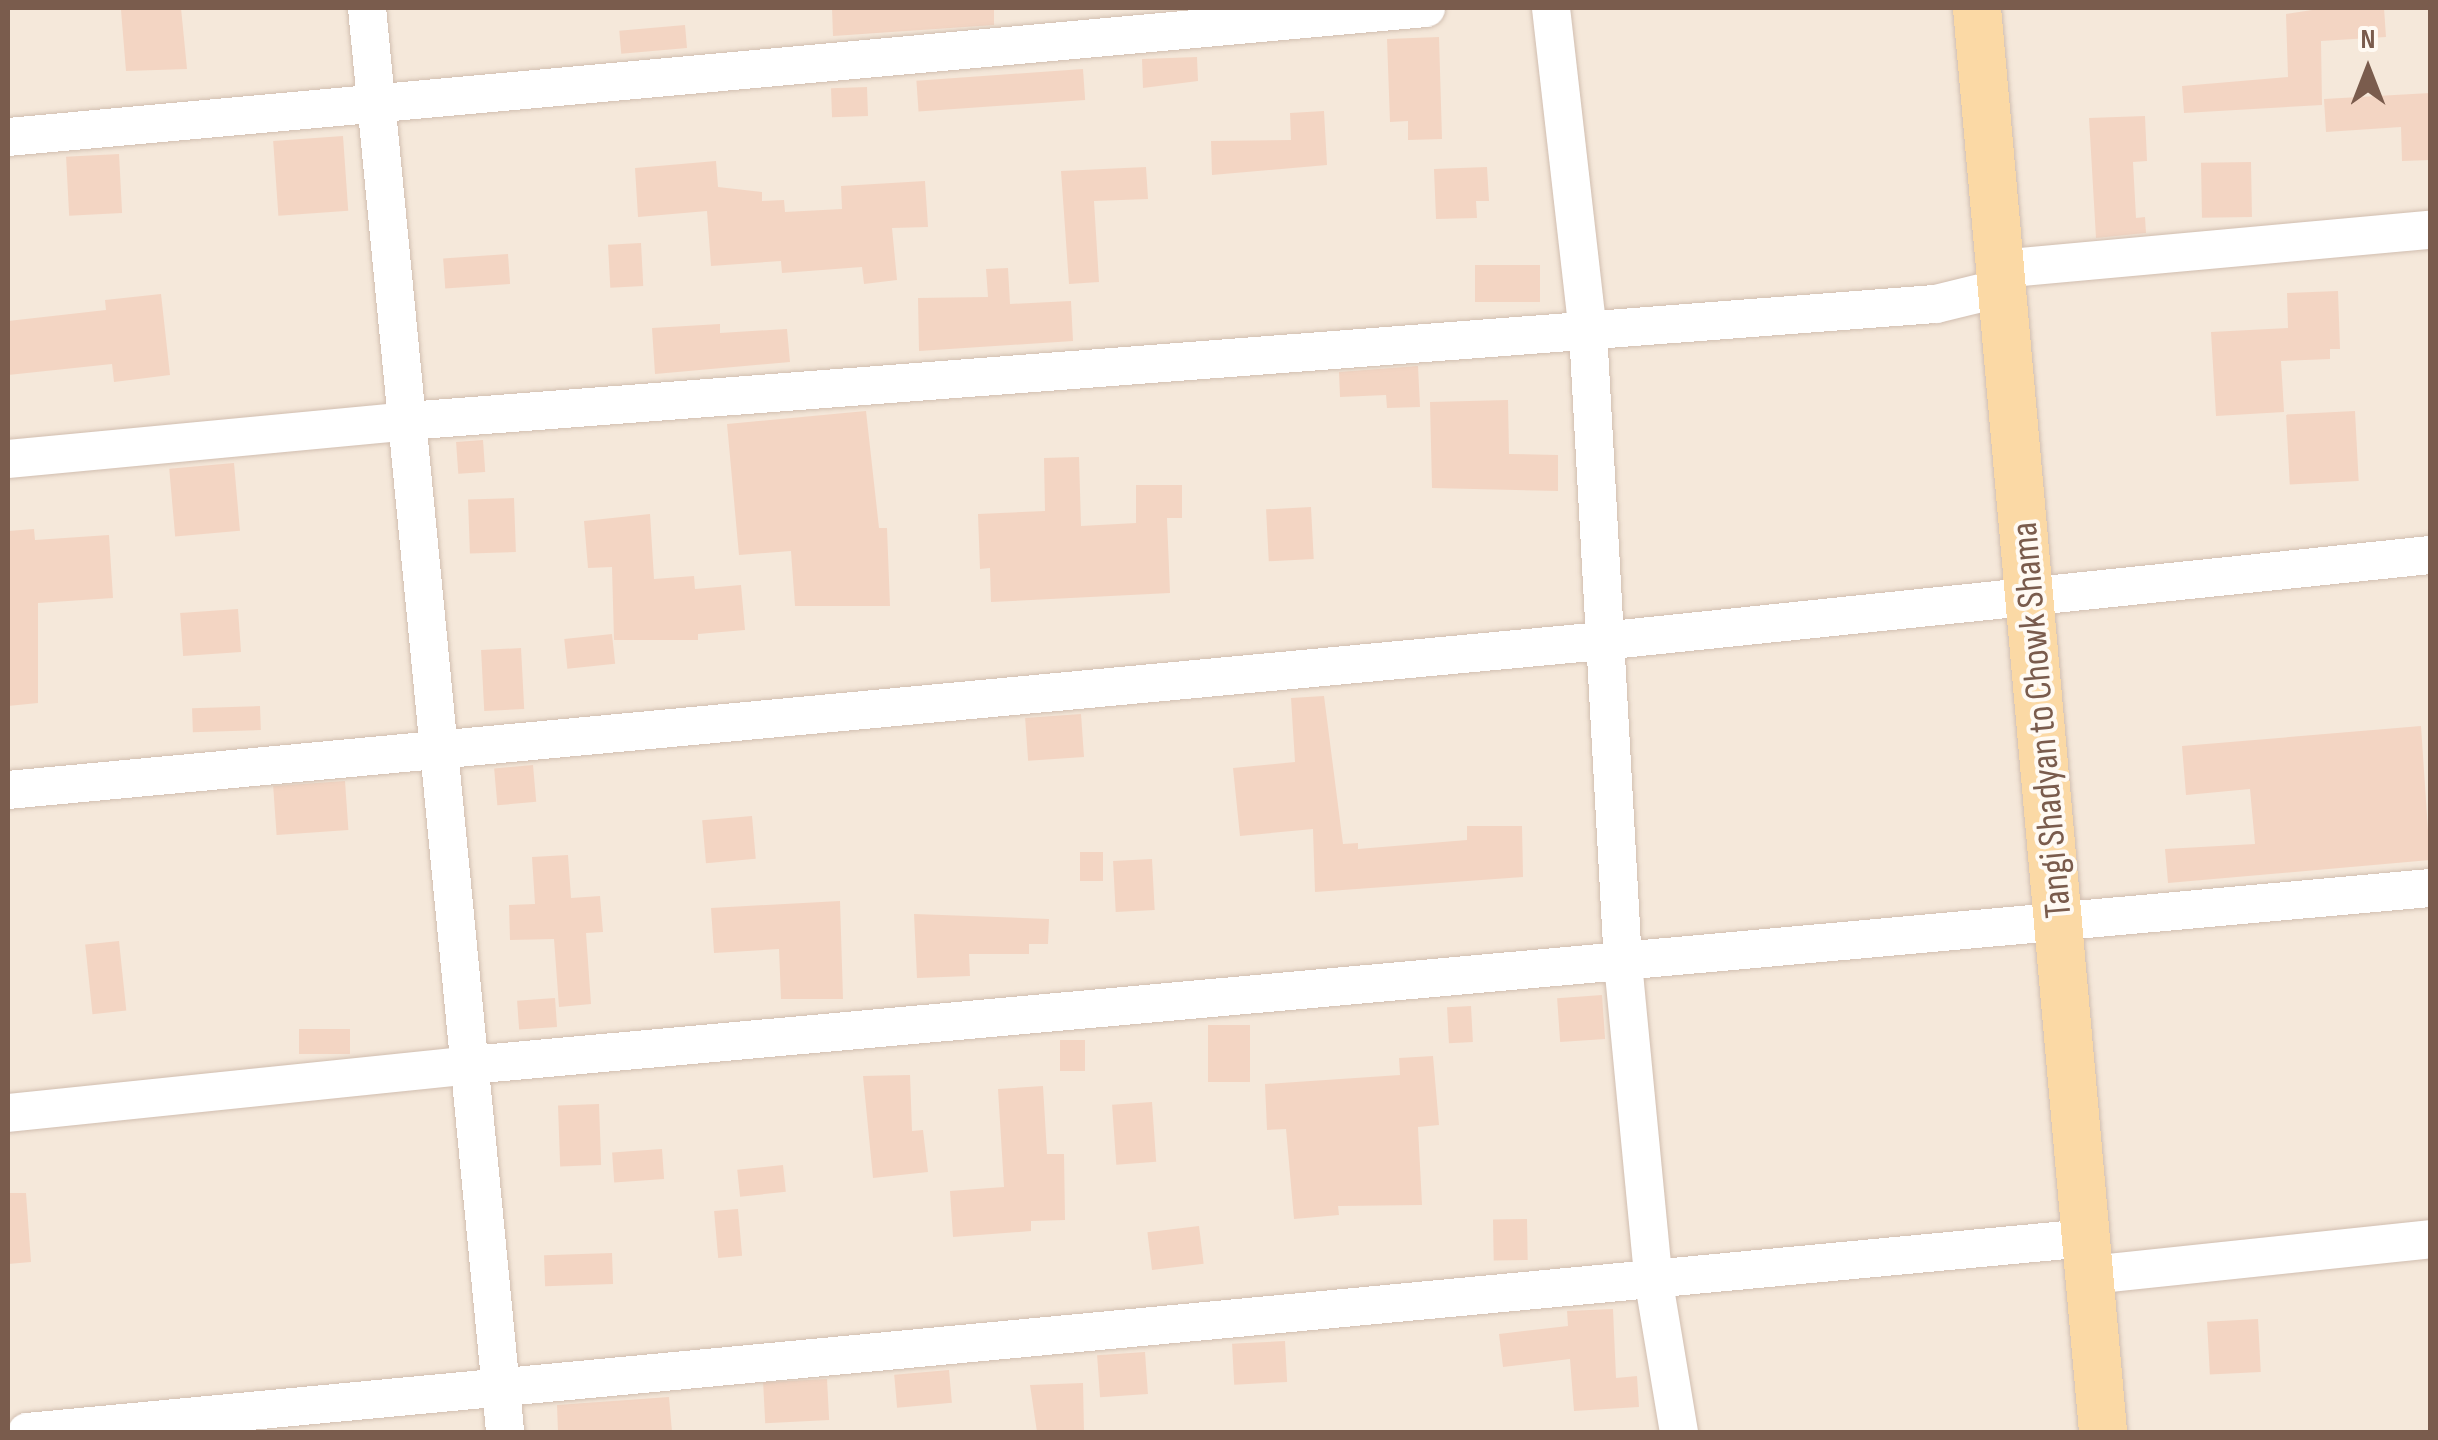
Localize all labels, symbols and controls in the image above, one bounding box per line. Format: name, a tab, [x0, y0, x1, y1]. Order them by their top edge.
north arrow	[2318, 20, 2418, 120]
text: N	[2361, 23, 2375, 56]
street label: Tangi Shadyan to Chowk Shama	[2002, 520, 2082, 920]

